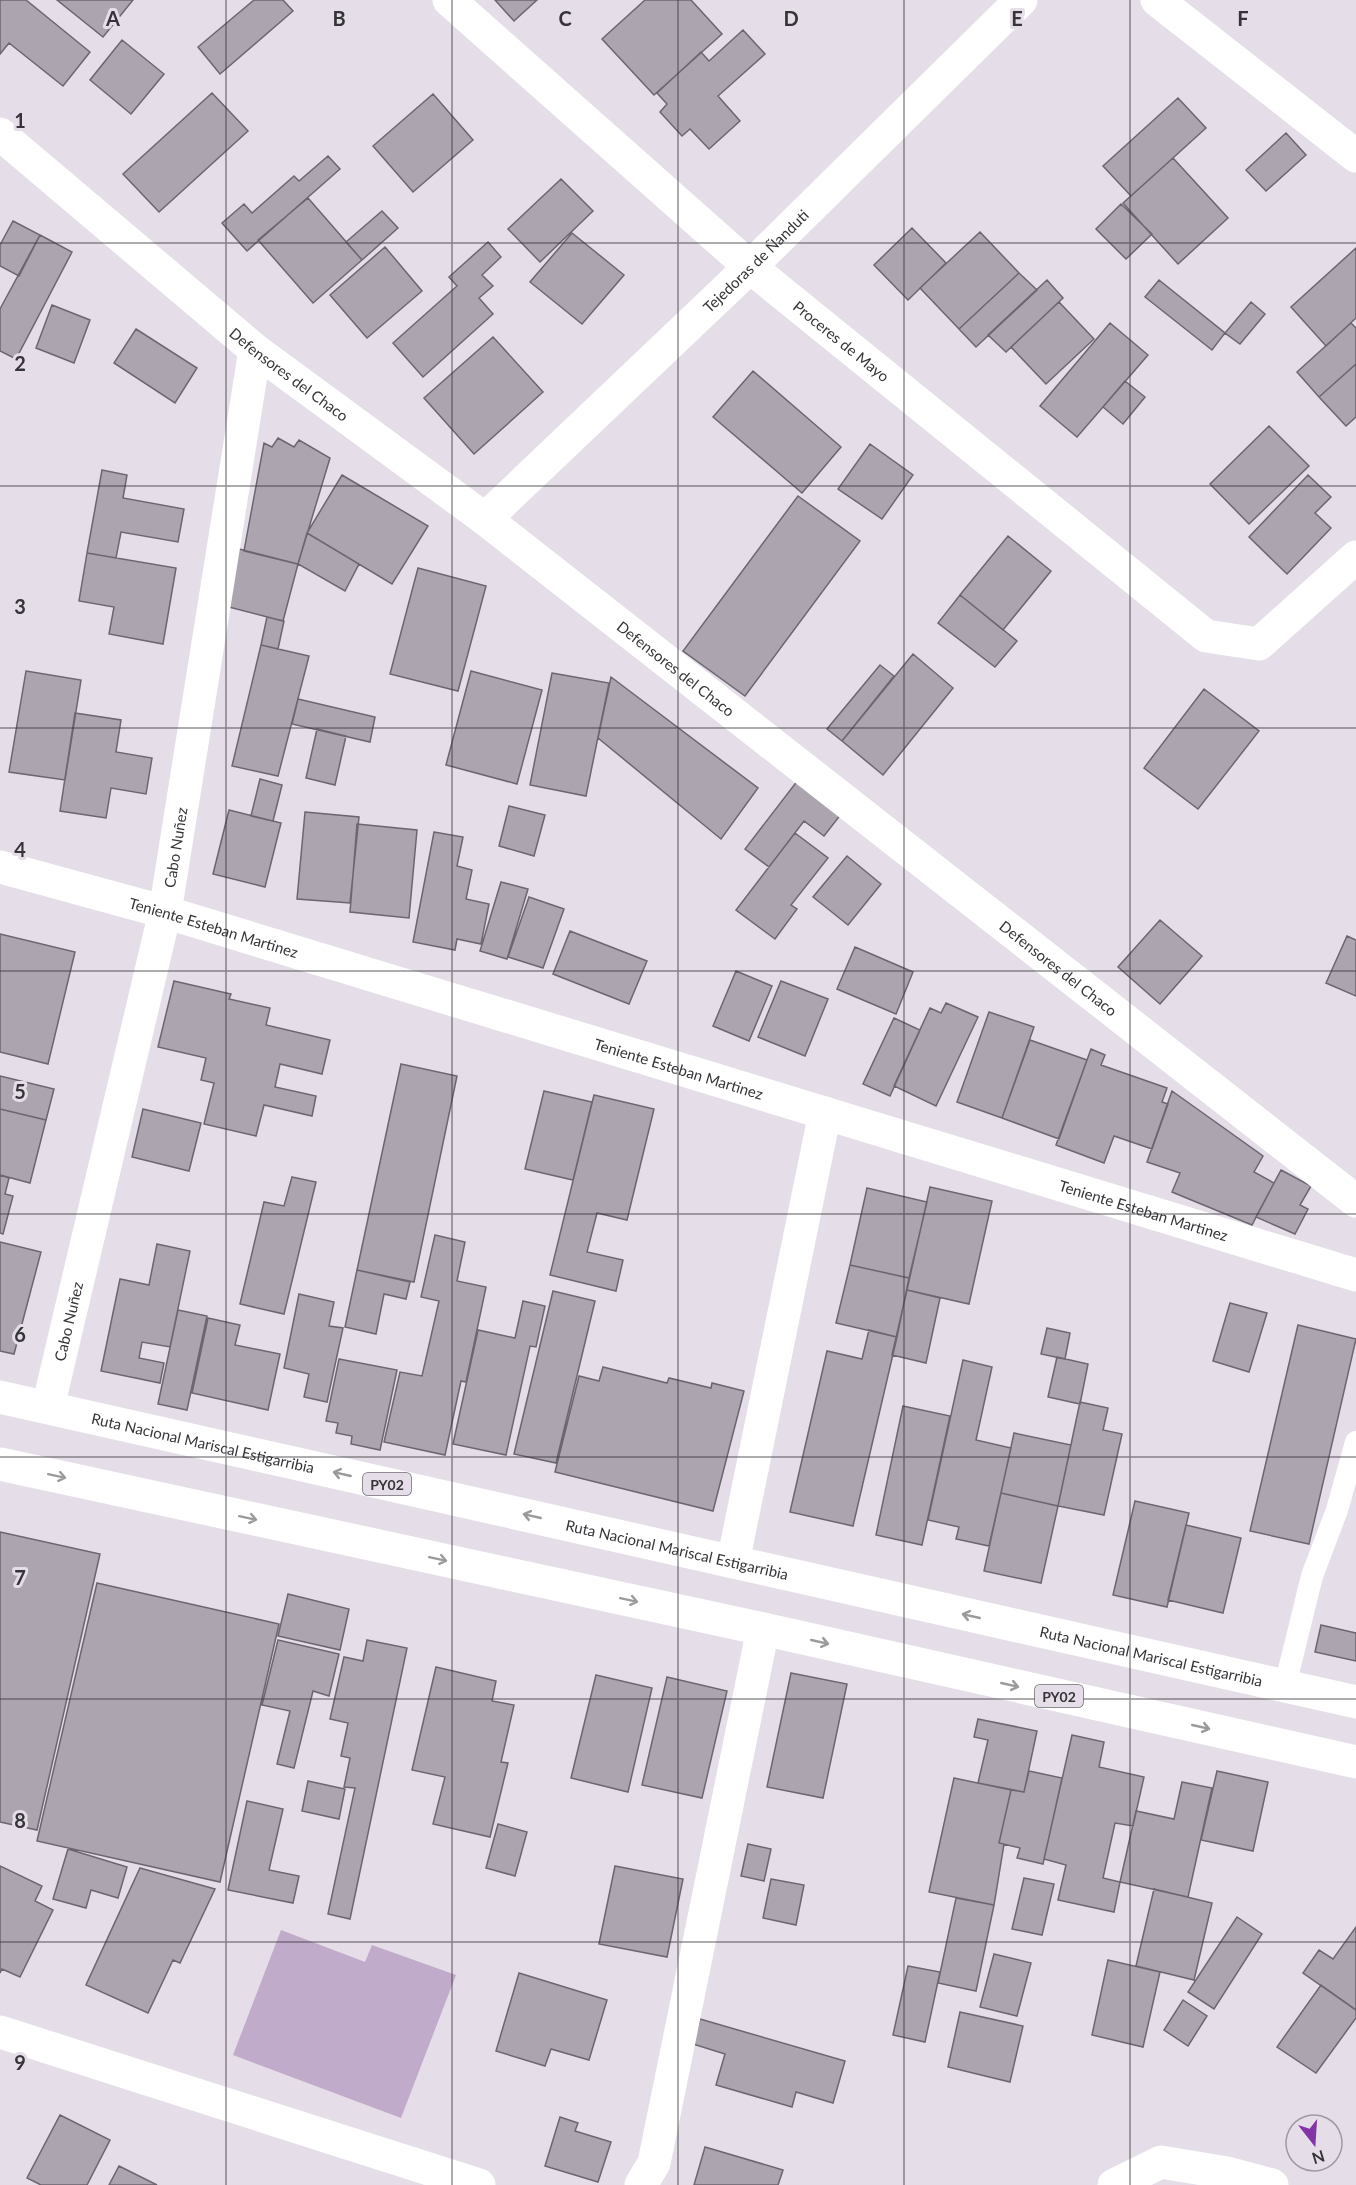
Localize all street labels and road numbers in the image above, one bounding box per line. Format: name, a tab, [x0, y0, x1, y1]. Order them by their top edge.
street label: Tejedoras de Ñanduti	[699, 206, 812, 316]
street label: Proceres de Mayo	[790, 297, 893, 385]
street label: Defensores del Chaco	[226, 324, 352, 425]
street label: Defensores del Chaco	[614, 617, 738, 720]
street label: Cabo Nuñez	[160, 806, 191, 889]
street label: Teniente Esteban Martinez	[127, 894, 301, 961]
street label: Defensores del Chaco	[996, 917, 1121, 1020]
street label: Teniente Esteban Martinez	[592, 1034, 765, 1103]
street label: Teniente Esteban Martinez	[1057, 1176, 1230, 1245]
street label: Cabo Nuñez	[50, 1280, 86, 1363]
street label: Ruta Nacional Mariscal Estigarribia	[90, 1409, 316, 1476]
road number: PY02	[363, 1473, 411, 1495]
street label: Ruta Nacional Mariscal Estigarribia	[564, 1516, 790, 1583]
street label: Ruta Nacional Mariscal Estigarribia	[1038, 1622, 1264, 1690]
road number: PY02	[1035, 1685, 1083, 1707]

